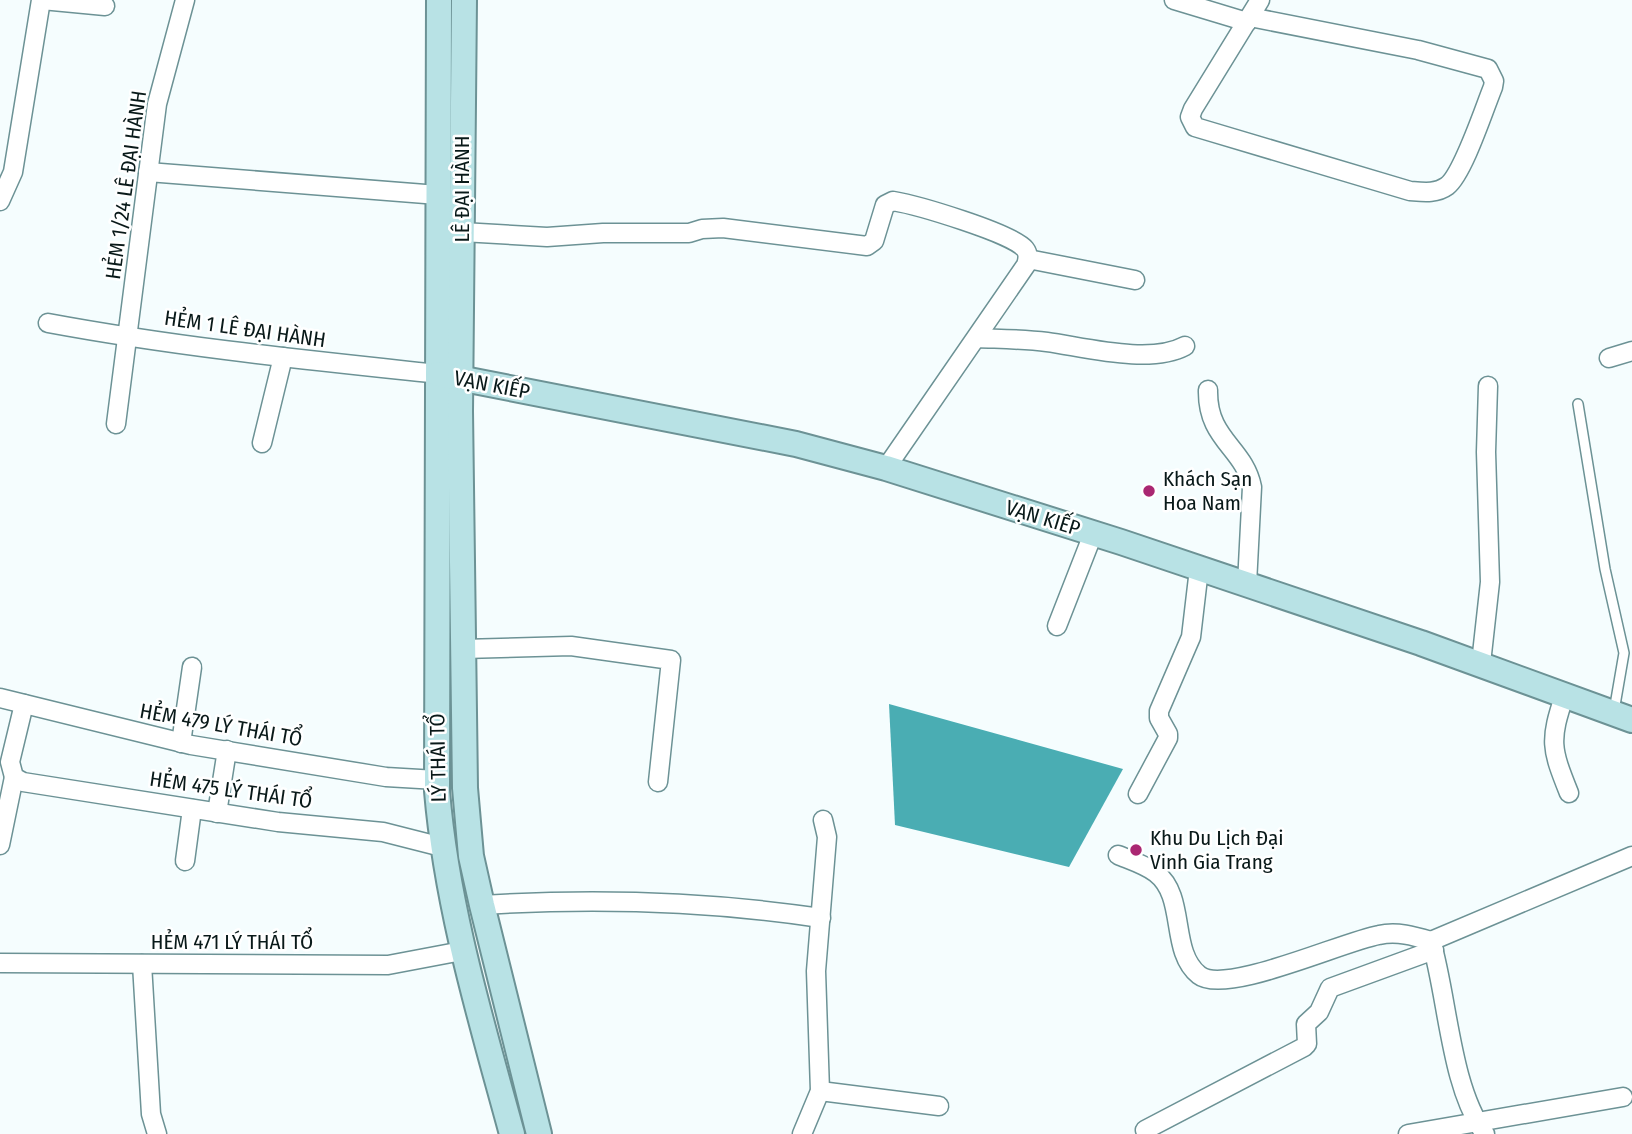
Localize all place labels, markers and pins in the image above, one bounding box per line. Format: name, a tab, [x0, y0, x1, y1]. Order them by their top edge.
place label: Khách Sạn Hoa Nam	[1163, 466, 1252, 516]
marker: Khách Sạn Hoa Nam	[1141, 483, 1157, 499]
place label: Khu Du Lịch Đại Vinh Gia Trang	[1150, 825, 1284, 875]
marker: Khu Du Lịch Đại Vinh Gia Trang	[1128, 842, 1144, 858]

